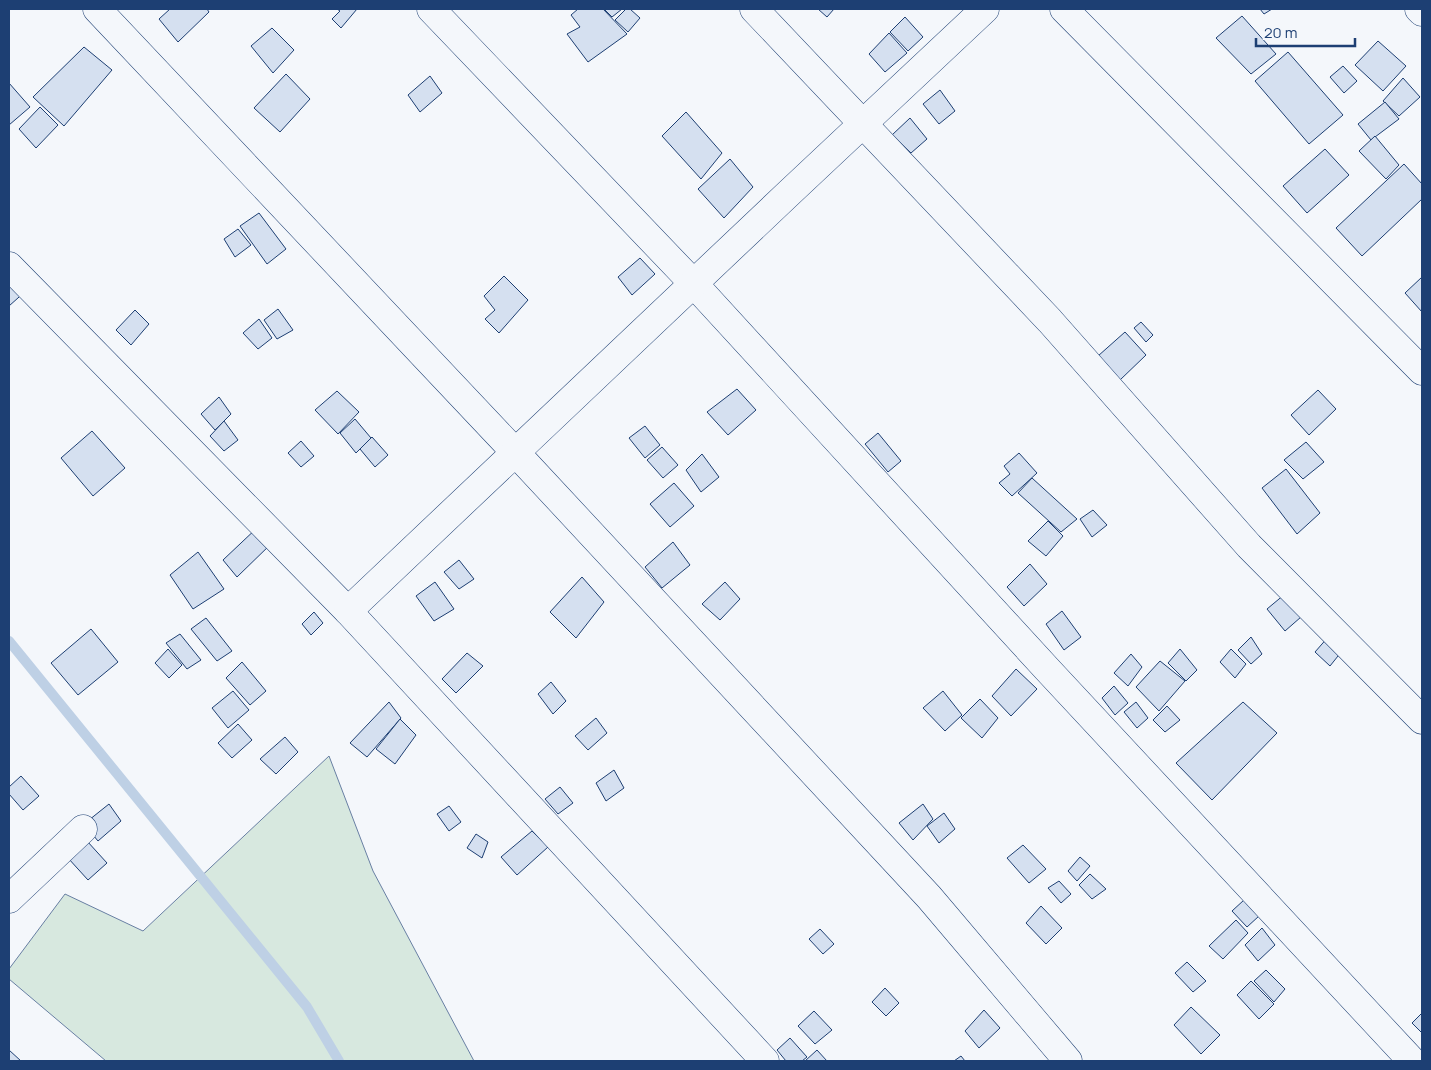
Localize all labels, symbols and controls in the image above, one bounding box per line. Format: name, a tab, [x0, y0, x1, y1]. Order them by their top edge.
scale bar	[1256, 15, 1355, 47]
text: 20 m	[1264, 22, 1297, 43]

